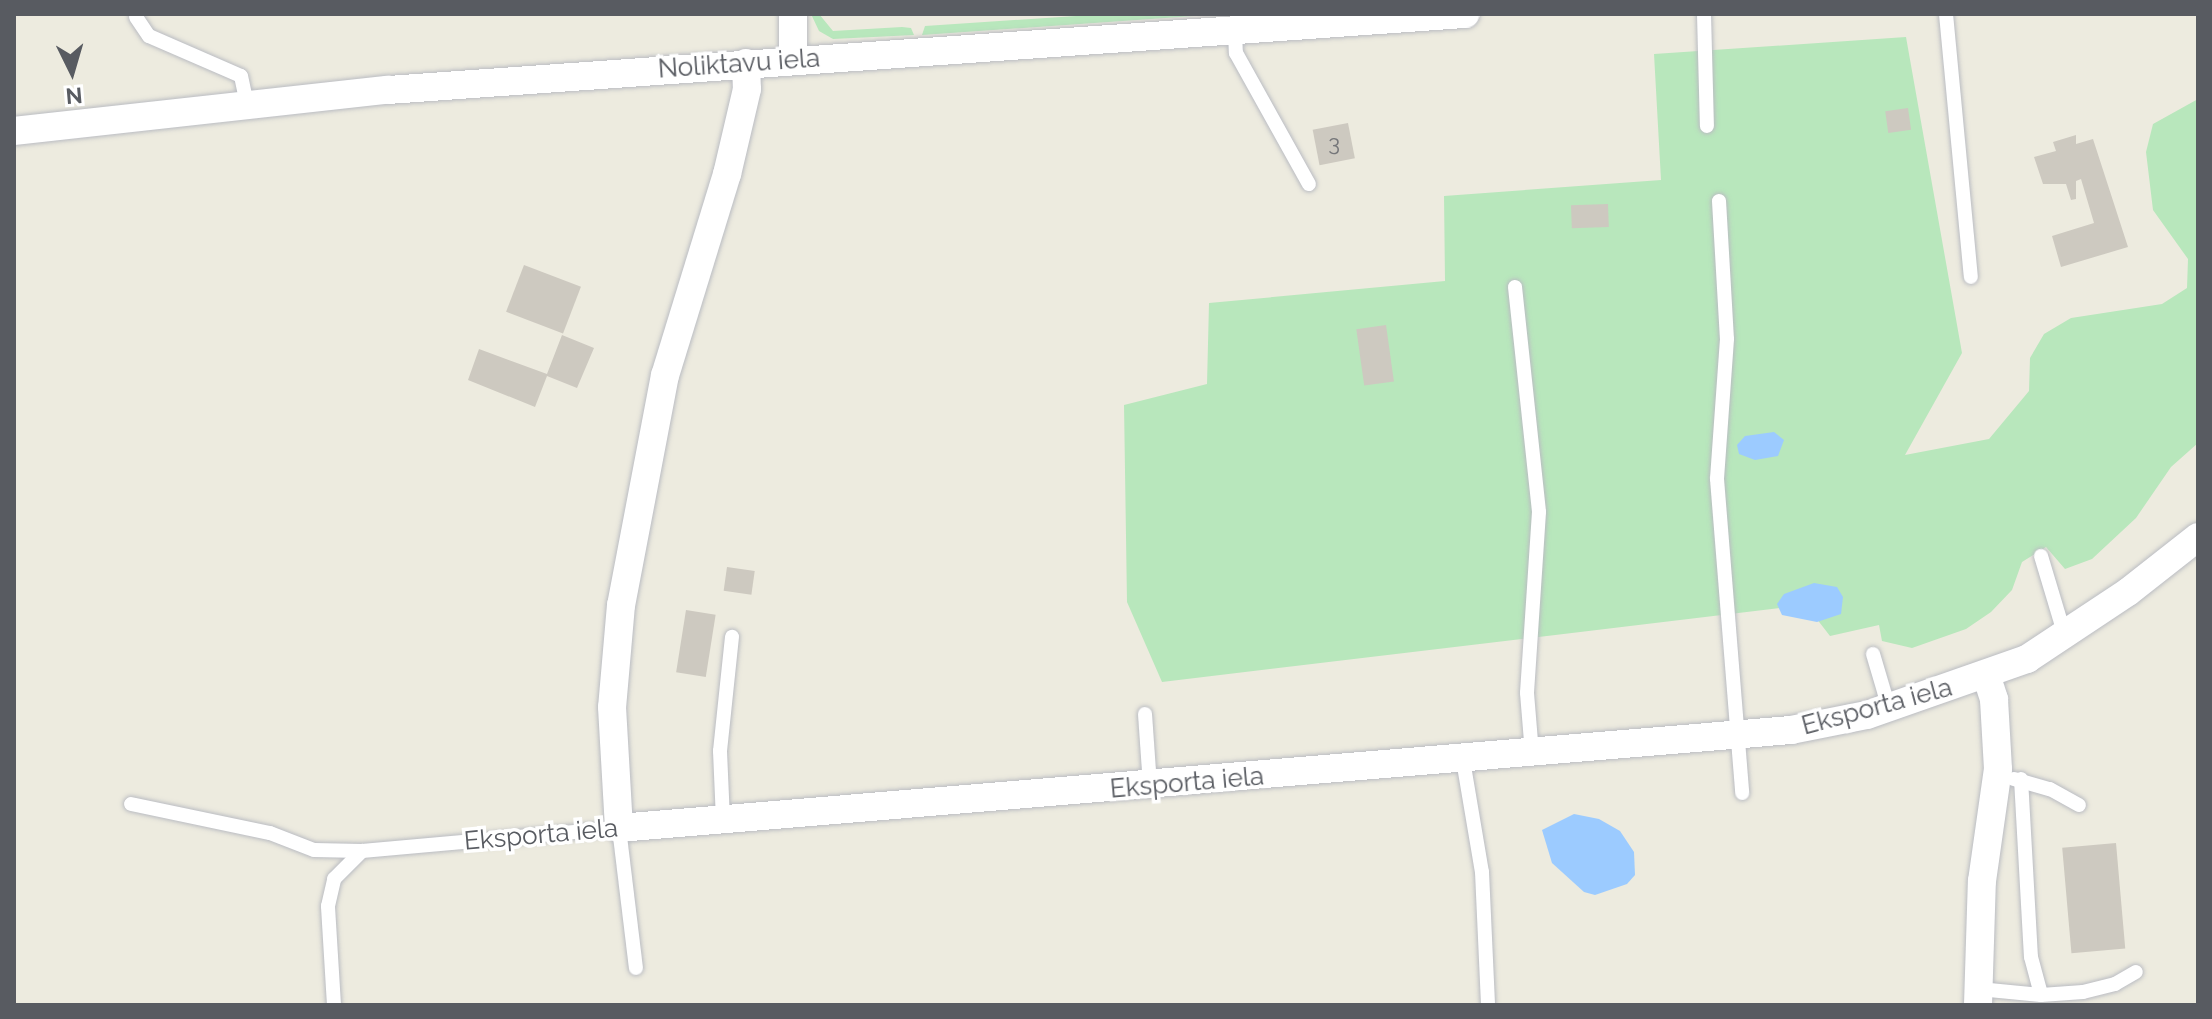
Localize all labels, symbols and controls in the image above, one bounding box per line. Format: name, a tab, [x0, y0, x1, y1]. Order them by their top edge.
north arrow	[32, 32, 112, 112]
street label: Noliktavu iela	[657, 43, 821, 85]
text: N	[65, 82, 84, 110]
house number: 3	[1328, 131, 1340, 157]
street label: Eksporta iela	[1798, 672, 1956, 742]
street label: Eksporta iela	[1109, 761, 1265, 805]
street label: Eksporta iela	[463, 813, 619, 857]

